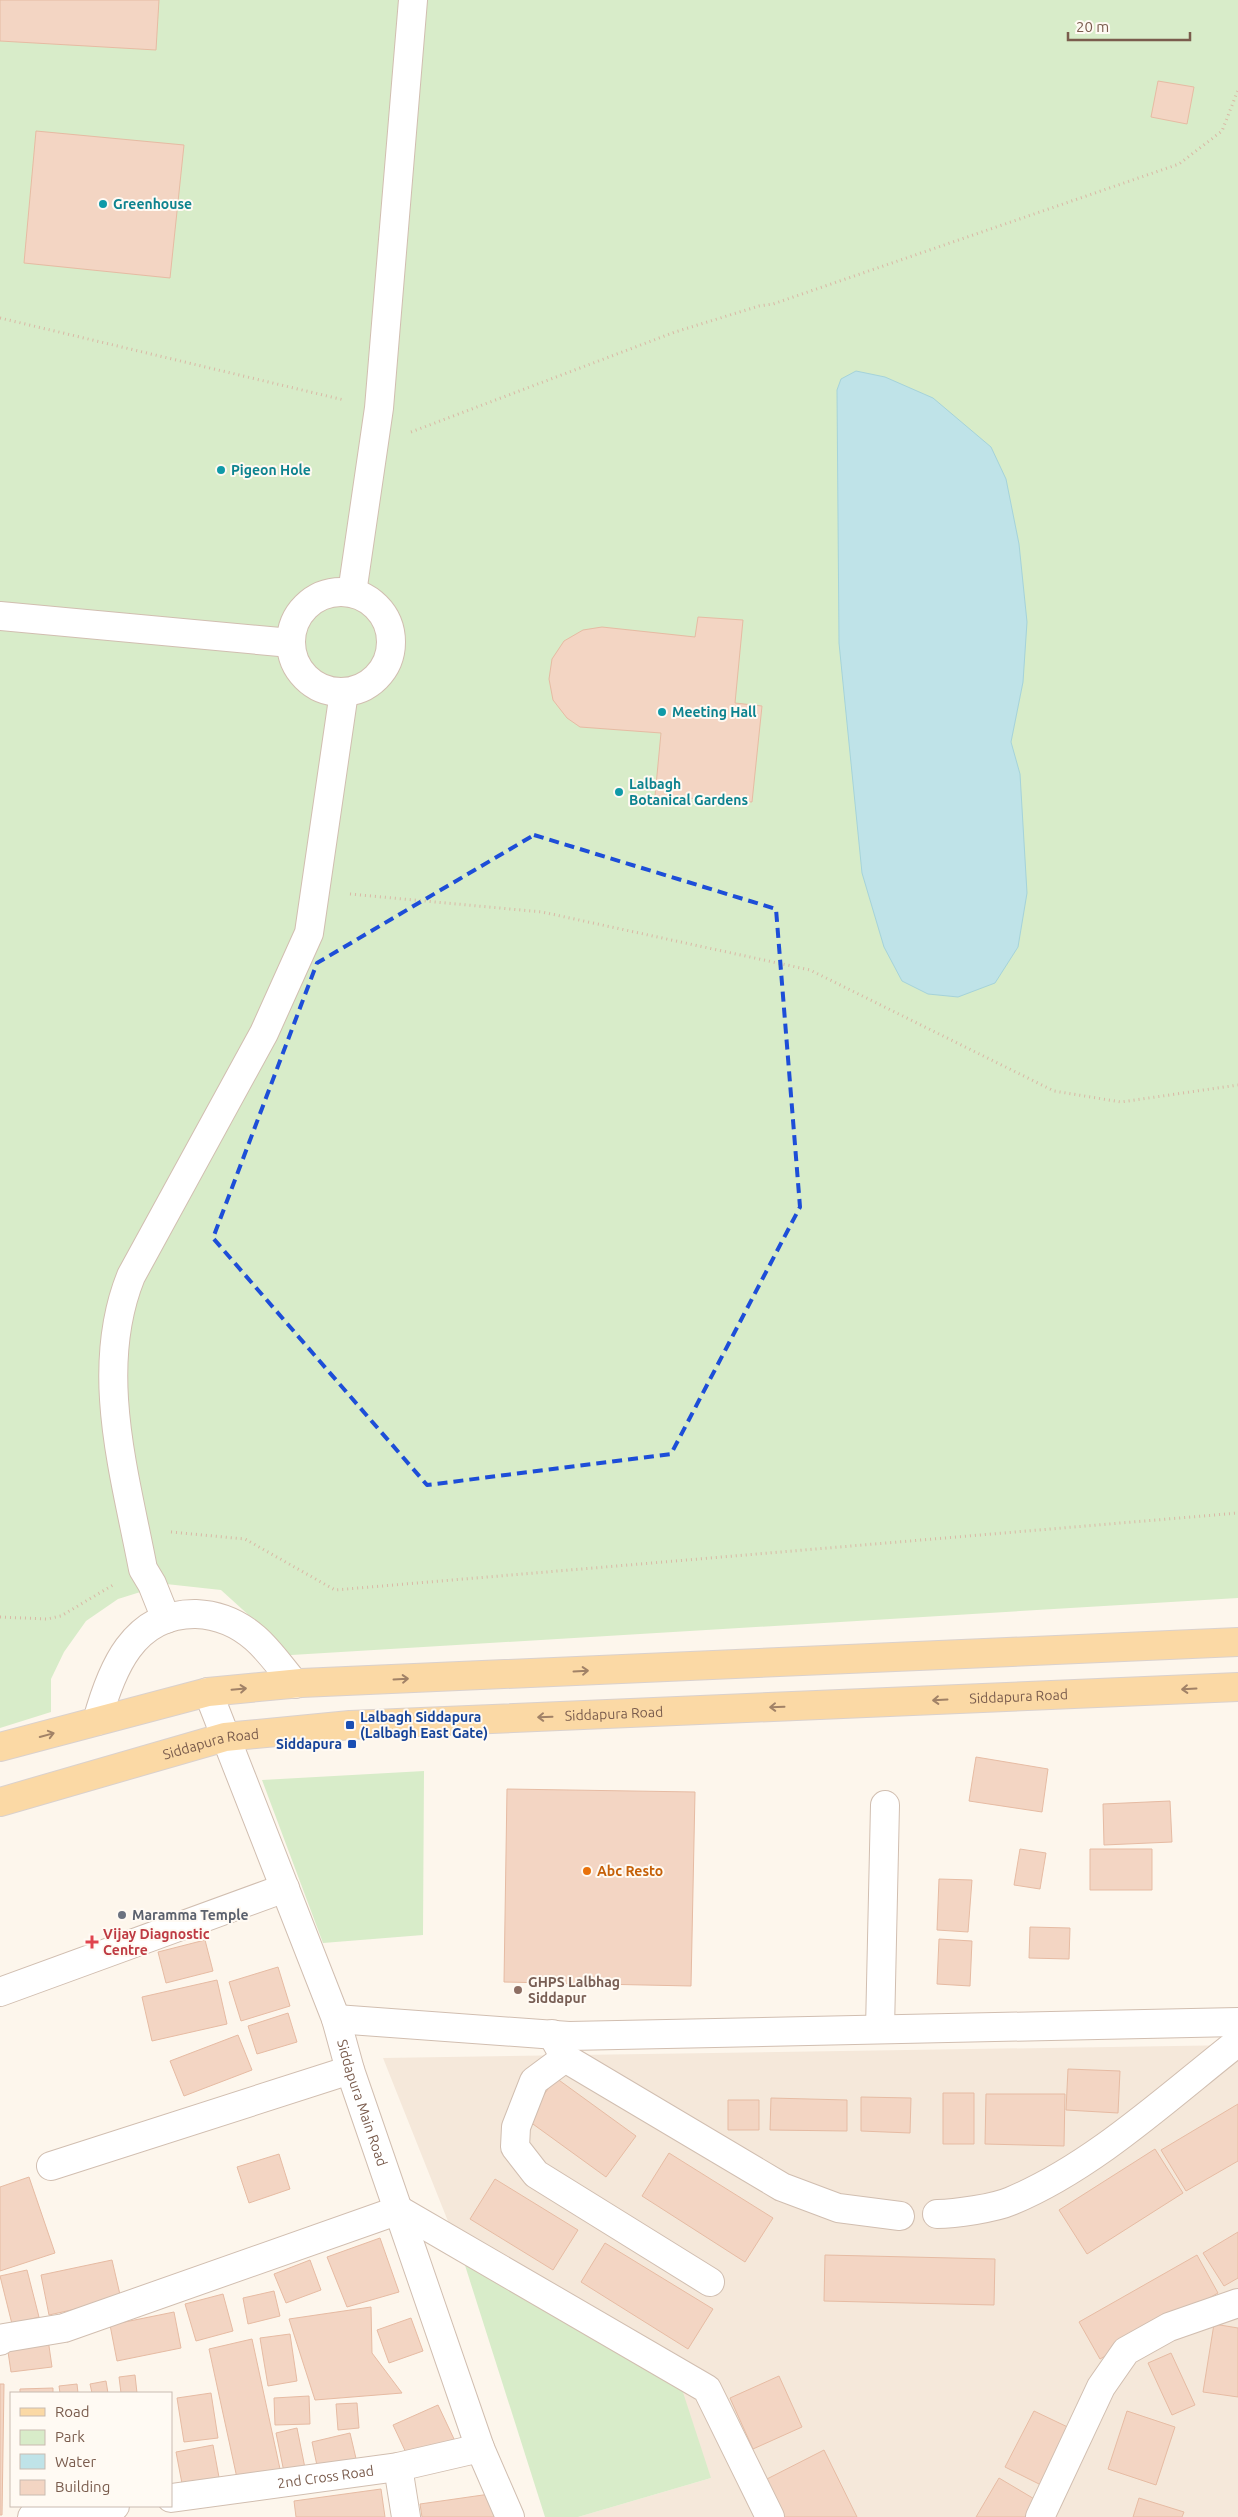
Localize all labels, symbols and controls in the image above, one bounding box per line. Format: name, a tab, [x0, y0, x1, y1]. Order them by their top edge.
scale bar	[1068, 10, 1190, 42]
text: 20 m	[1076, 18, 1109, 35]
place label: Greenhouse	[113, 196, 192, 212]
marker: Greenhouse	[97, 198, 109, 210]
place label: Pigeon Hole	[231, 462, 311, 478]
marker: Pigeon Hole	[215, 464, 227, 476]
place label: Meeting Hall	[672, 704, 757, 720]
marker: Meeting Hall	[656, 706, 668, 718]
place label: Lalbagh Botanical Gardens	[629, 776, 749, 808]
marker: Lalbagh Botanical Gardens	[613, 786, 625, 798]
one-way arrow	[573, 1667, 589, 1676]
one-way arrow	[392, 1674, 409, 1684]
one-way arrow	[231, 1684, 247, 1694]
one-way arrow	[1182, 1685, 1198, 1694]
street label: Siddapura Road	[969, 1686, 1068, 1706]
one-way arrow	[932, 1696, 948, 1705]
one-way arrow	[769, 1703, 785, 1712]
street label: Siddapura Road	[564, 1704, 664, 1724]
place label: Lalbagh Siddapura (Lalbagh East Gate)	[360, 1709, 488, 1741]
one-way arrow	[537, 1713, 553, 1722]
marker: Lalbagh Siddapura (Lalbagh East Gate)	[344, 1719, 356, 1731]
street label: Siddapura Road	[161, 1726, 260, 1763]
one-way arrow	[39, 1729, 55, 1739]
place label: Siddapura	[276, 1736, 342, 1752]
marker: Siddapura	[346, 1738, 358, 1750]
place label: Abc Resto	[597, 1863, 663, 1879]
marker: Abc Resto	[581, 1865, 593, 1877]
place label: Maramma Temple	[132, 1907, 249, 1923]
marker: Maramma Temple	[116, 1909, 128, 1921]
place label: Vijay Diagnostic Centre	[103, 1926, 210, 1958]
marker: Vijay Diagnostic Centre	[85, 1935, 99, 1949]
place label: GHPS Lalbhag Siddapur	[528, 1974, 620, 2006]
marker: GHPS Lalbhag Siddapur	[512, 1984, 524, 1996]
street label: Siddapura Main Road	[334, 2038, 390, 2168]
legend	[10, 2392, 172, 2507]
text: Road	[55, 2403, 90, 2420]
text: Park	[55, 2428, 85, 2445]
text: Water	[55, 2453, 96, 2470]
street label: 2nd Cross Road	[276, 2462, 375, 2491]
text: Building	[55, 2478, 110, 2495]

